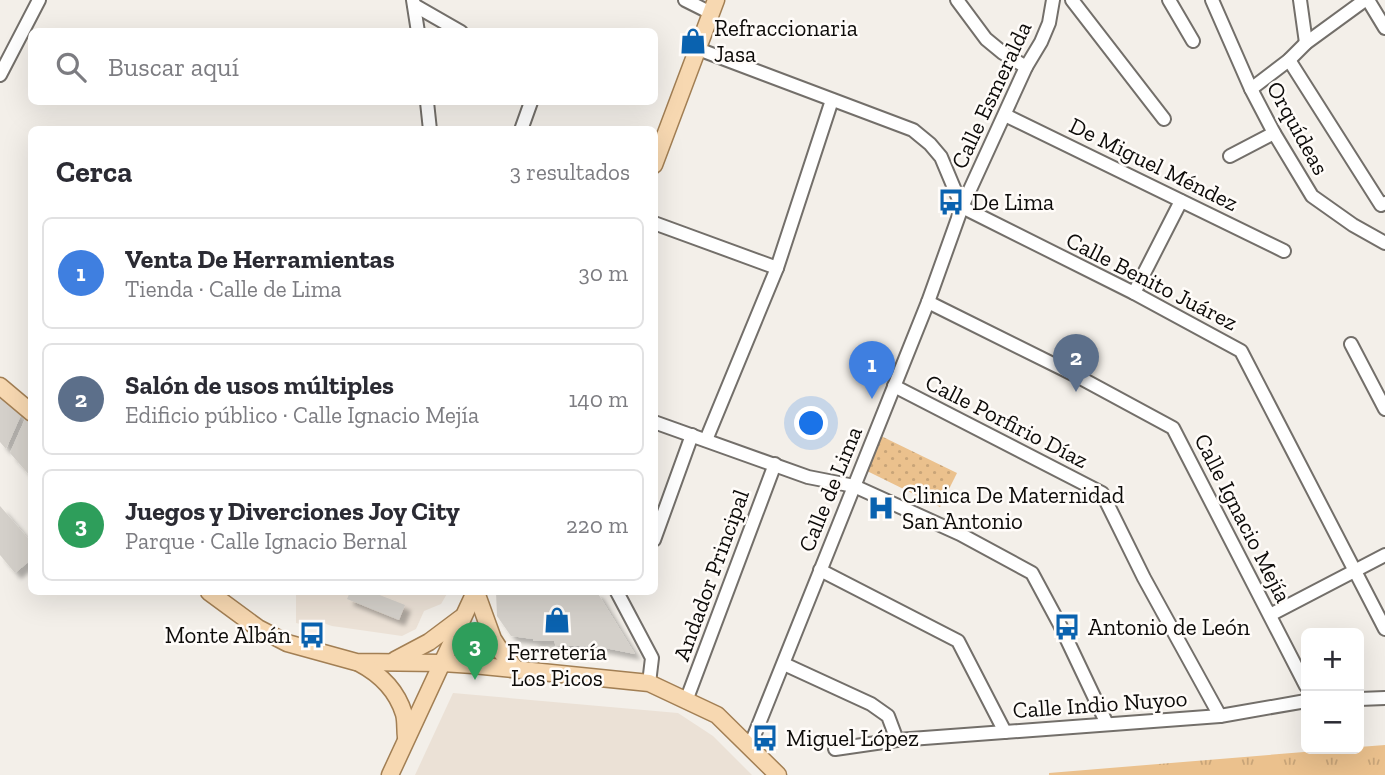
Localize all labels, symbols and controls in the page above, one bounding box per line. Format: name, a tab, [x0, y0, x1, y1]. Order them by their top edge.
place label: Refraccionaria Jasa	[714, 14, 858, 68]
street label: Calle Esmeralda	[945, 17, 1037, 173]
shop icon: Refraccionaria Jasa	[678, 26, 708, 56]
search box	[28, 28, 658, 105]
icon: search	[52, 48, 90, 86]
text: Buscar aquí	[108, 51, 239, 83]
street label: Orquídeas	[1261, 76, 1335, 180]
street label: De Miguel Méndez	[1065, 111, 1243, 217]
text: Cerca	[56, 154, 132, 190]
text: 3 resultados	[510, 158, 630, 186]
bus stop icon: De Lima	[936, 187, 966, 217]
place label: De Lima	[972, 188, 1054, 216]
street label: Calle Benito Juárez	[1062, 226, 1243, 336]
text: Venta De Herramientas	[125, 243, 395, 275]
text: 1	[76, 259, 86, 287]
text: 30 m	[578, 259, 628, 287]
text: Tienda · Calle de Lima	[125, 275, 342, 303]
pin: 2	[1053, 334, 1099, 392]
pin: 1	[849, 341, 895, 399]
street label: Calle Porfirio Díaz	[921, 368, 1093, 474]
text: Salón de usos múltiples	[125, 369, 394, 401]
text: 2	[75, 385, 87, 413]
text: 140 m	[568, 385, 628, 413]
text: Edificio público · Calle Ignacio Mejía	[125, 401, 479, 429]
your location	[794, 406, 828, 440]
street label: Calle de Lima	[792, 422, 868, 556]
street label: Calle Ignacio Mejía	[1188, 429, 1298, 607]
place label: Clinica De Maternidad San Antonio	[902, 481, 1125, 535]
street label: Andador Principal	[667, 486, 755, 664]
hospital icon: Clinica De Maternidad San Antonio	[866, 493, 896, 523]
text: Juegos y Diverciones Joy City	[125, 495, 460, 527]
text: 3	[75, 511, 87, 539]
text: 220 m	[566, 511, 628, 539]
text: Parque · Calle Ignacio Bernal	[125, 527, 407, 555]
shop icon: Ferretería Los Picos	[542, 605, 572, 635]
bus stop icon: Antonio de León	[1052, 612, 1082, 642]
place label: Antonio de León	[1088, 613, 1250, 641]
bus stop icon: Monte Albán	[297, 620, 327, 650]
place label: Monte Albán	[165, 621, 291, 649]
pin: 3	[452, 622, 498, 680]
map controls	[1301, 628, 1364, 754]
button: +	[1301, 628, 1364, 691]
place label: Ferretería Los Picos	[507, 638, 607, 692]
street label: Calle Indio Nuyoo	[1012, 684, 1188, 724]
button: −	[1301, 691, 1364, 754]
bus stop icon: Miguel López	[750, 723, 780, 753]
place label: Miguel López	[786, 724, 919, 752]

